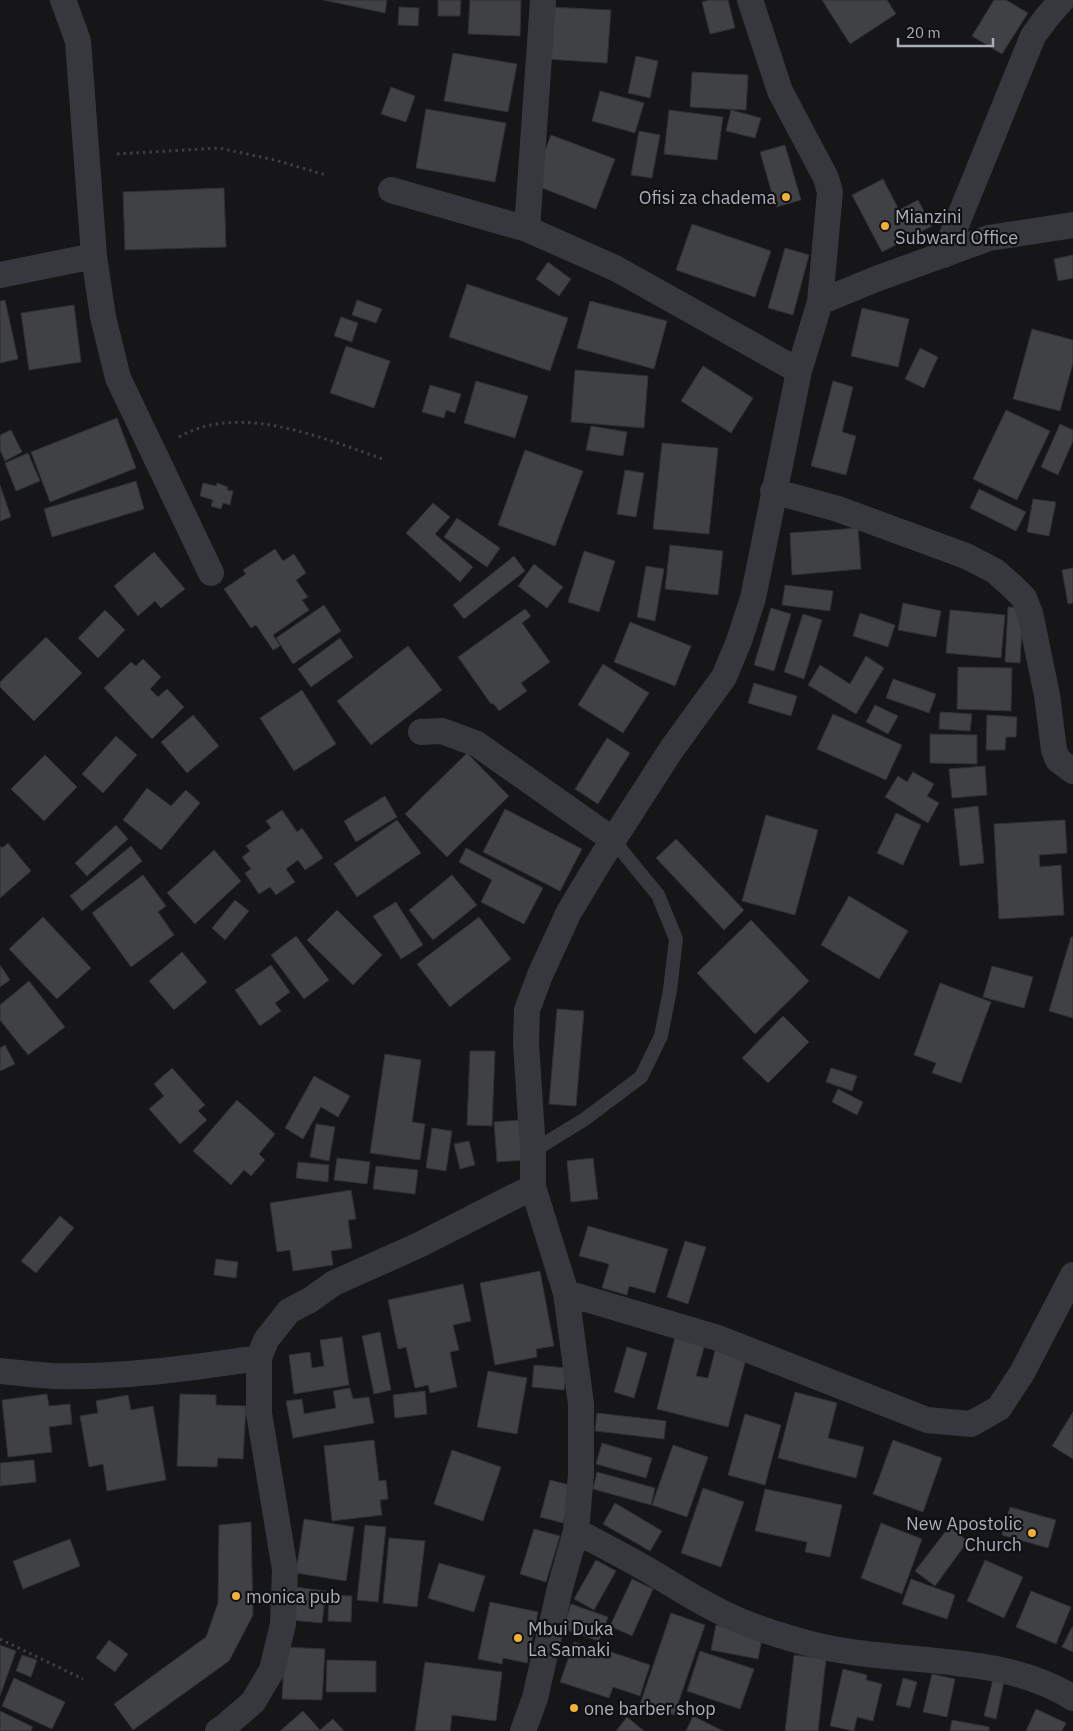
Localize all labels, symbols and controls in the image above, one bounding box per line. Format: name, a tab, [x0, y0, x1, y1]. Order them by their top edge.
scale bar	[898, 15, 993, 47]
text: 20 m	[906, 23, 941, 42]
place label: Ofisi za chadema	[639, 186, 776, 209]
marker: Ofisi za chadema	[780, 191, 792, 203]
place label: Mianzini Subward Office	[895, 205, 1018, 249]
marker: Mianzini Subward Office	[879, 220, 891, 232]
place label: New Apostolic Church	[906, 1512, 1022, 1556]
marker: New Apostolic Church	[1026, 1527, 1038, 1539]
place label: monica pub	[246, 1585, 341, 1608]
marker: monica pub	[230, 1590, 242, 1602]
place label: Mbui Duka La Samaki	[528, 1617, 614, 1661]
marker: Mbui Duka La Samaki	[512, 1632, 524, 1644]
place label: one barber shop	[584, 1697, 716, 1720]
marker: one barber shop	[568, 1702, 580, 1714]

